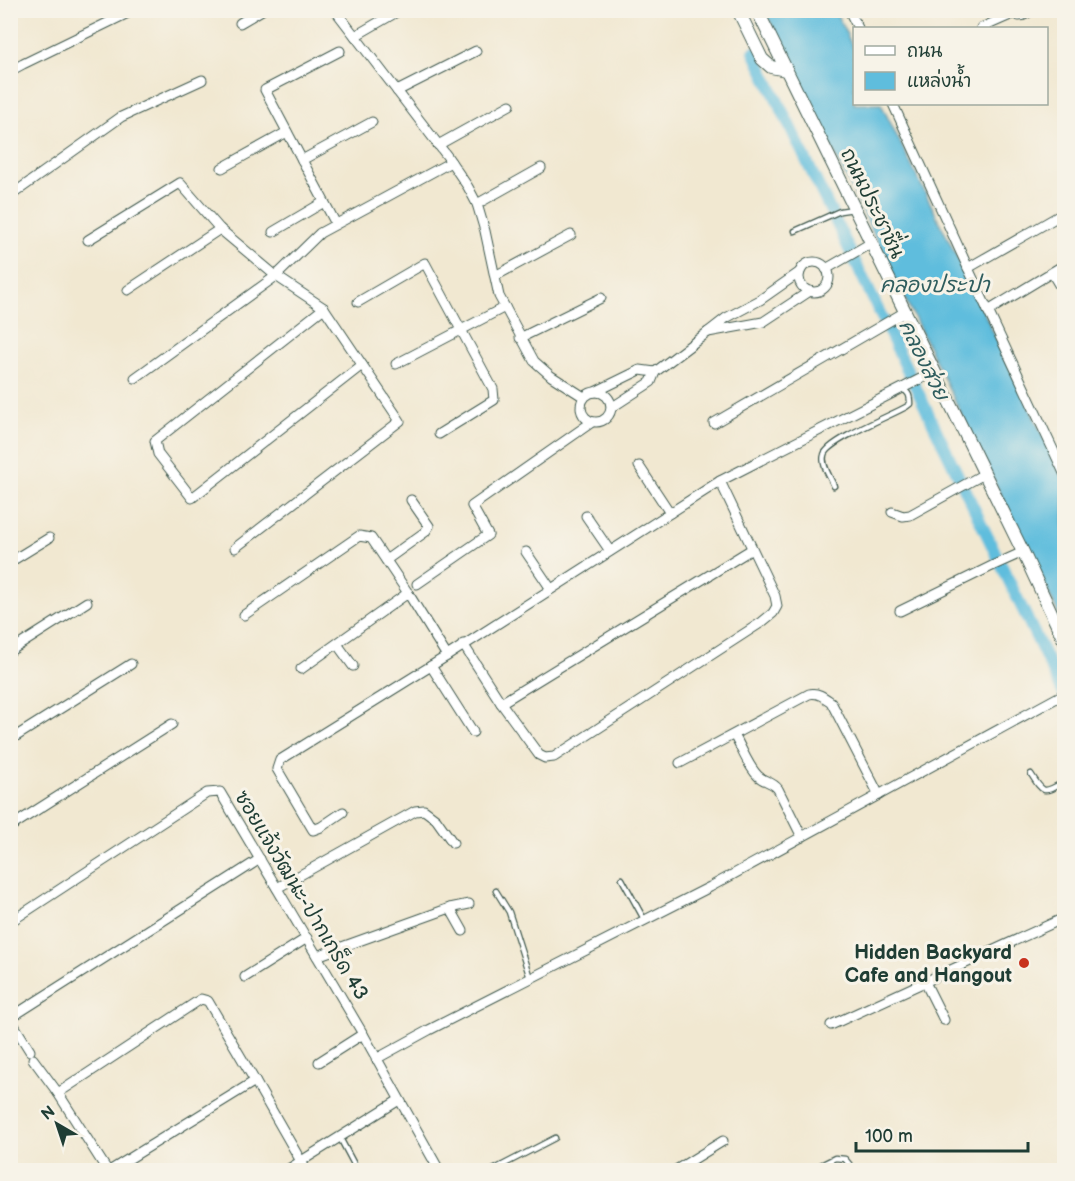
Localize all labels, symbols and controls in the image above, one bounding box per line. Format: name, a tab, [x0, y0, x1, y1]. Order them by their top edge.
legend	[853, 27, 1048, 105]
text: ถนน	[907, 41, 942, 62]
text: แหล่งน้ำ	[907, 64, 971, 92]
street label: ถนนประชาชื่น	[835, 141, 916, 263]
water label: คลองประปา	[880, 273, 992, 298]
water label: คลองส่วย	[893, 316, 956, 407]
street label: ซอยแจ้งวัฒนะ-ปากเกร็ด 43	[229, 786, 375, 1004]
place label: Hidden Backyard Cafe and Hangout	[845, 941, 1012, 988]
marker: Hidden Backyard Cafe and Hangout	[1017, 956, 1031, 970]
north arrow	[27, 1094, 87, 1154]
text: N	[38, 1102, 59, 1125]
scale bar	[856, 1115, 1028, 1153]
text: 100 m	[865, 1126, 913, 1147]

